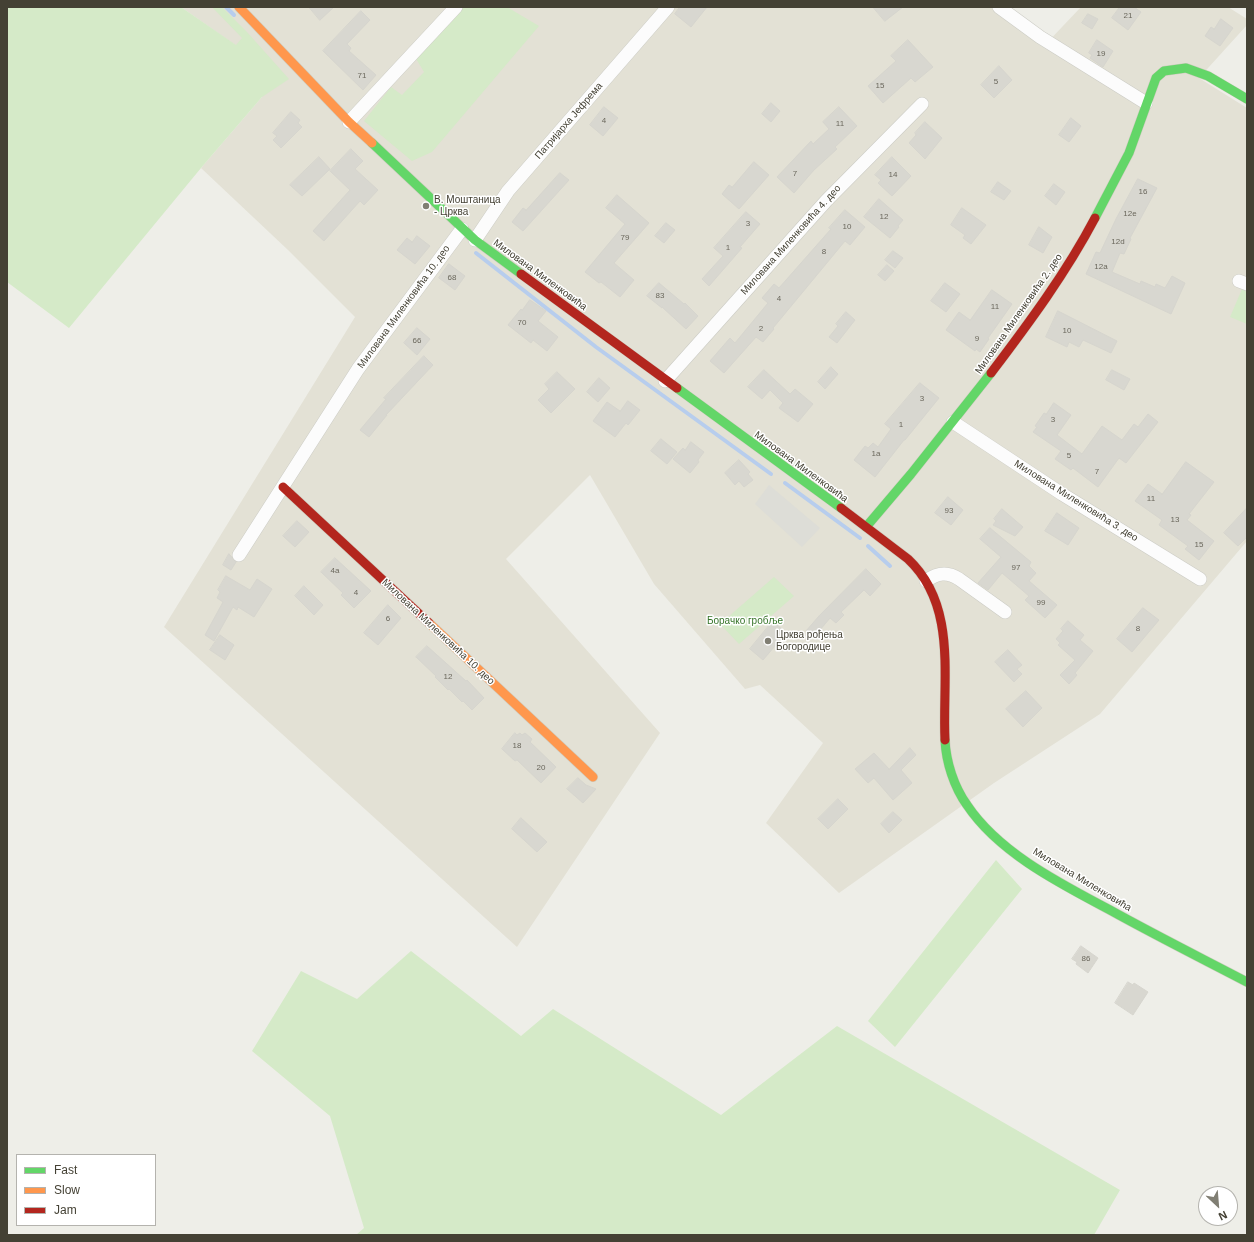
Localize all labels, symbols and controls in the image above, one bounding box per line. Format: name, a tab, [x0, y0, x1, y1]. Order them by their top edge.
house number: 21	[1124, 11, 1132, 21]
house number: 19	[1097, 49, 1105, 59]
house number: 71	[358, 71, 366, 81]
house number: 5	[994, 77, 998, 87]
street label: Патријарха Јефрема	[533, 80, 605, 162]
house number: 15	[876, 81, 884, 91]
house number: 4	[602, 116, 606, 126]
house number: 11	[836, 119, 844, 129]
house number: 7	[793, 169, 797, 179]
house number: 14	[889, 170, 897, 180]
street label: Милована Миленковића 4. део	[738, 183, 844, 297]
house number: 16	[1139, 187, 1147, 197]
place label: В. Моштаница - Црква	[434, 194, 501, 218]
marker: В. Моштаница - Црква	[421, 201, 431, 211]
house number: 12e	[1123, 209, 1137, 219]
house number: 12	[880, 212, 888, 222]
house number: 3	[746, 219, 750, 229]
house number: 10	[843, 222, 851, 232]
house number: 79	[621, 233, 629, 243]
street label: Милована Миленковића	[491, 237, 589, 313]
house number: 12d	[1111, 237, 1125, 247]
street label: Милована Миленковића 10. део	[355, 243, 453, 371]
house number: 1	[726, 243, 730, 253]
house number: 8	[822, 247, 826, 257]
street label: Милована Миленковића 2. део	[973, 252, 1065, 376]
house number: 12a	[1094, 262, 1108, 272]
house number: 68	[448, 273, 456, 283]
house number: 83	[656, 291, 664, 301]
house number: 4	[777, 294, 781, 304]
house number: 11	[991, 302, 999, 312]
house number: 70	[518, 318, 526, 328]
house number: 2	[759, 324, 763, 334]
house number: 10	[1063, 326, 1071, 336]
house number: 9	[975, 334, 979, 344]
house number: 66	[413, 336, 421, 346]
house number: 3	[920, 394, 924, 404]
house number: 3	[1051, 415, 1055, 425]
house number: 1	[899, 420, 903, 430]
street label: Милована Миленковића	[752, 429, 850, 505]
house number: 1a	[872, 449, 880, 459]
house number: 5	[1067, 451, 1071, 461]
street label: Милована Миленковића 3. део	[1012, 458, 1140, 544]
house number: 7	[1095, 467, 1099, 477]
house number: 11	[1147, 494, 1155, 504]
house number: 93	[945, 506, 953, 516]
house number: 13	[1171, 515, 1179, 525]
house number: 15	[1195, 540, 1203, 550]
house number: 97	[1012, 563, 1020, 573]
house number: 4a	[331, 566, 339, 576]
street label: Милована Миленковића 10. део	[379, 577, 497, 687]
house number: 4	[354, 588, 358, 598]
house number: 99	[1037, 598, 1045, 608]
house number: 6	[386, 614, 390, 624]
park label: Борачко гробље	[707, 615, 783, 627]
house number: 8	[1136, 624, 1140, 634]
place label: Црква рођења Богородице	[776, 629, 843, 652]
marker: Црква рођења Богородице	[763, 636, 773, 646]
house number: 12	[444, 672, 452, 682]
house number: 18	[513, 741, 521, 751]
house number: 20	[537, 763, 545, 773]
street label: Милована Миленковића	[1030, 846, 1134, 914]
house number: 86	[1082, 954, 1090, 964]
legend	[16, 1154, 156, 1226]
text: Fast	[54, 1163, 77, 1177]
text: Slow	[54, 1183, 80, 1197]
north arrow	[1198, 1186, 1238, 1226]
text: Jam	[54, 1203, 77, 1217]
text: N	[1217, 1209, 1229, 1223]

